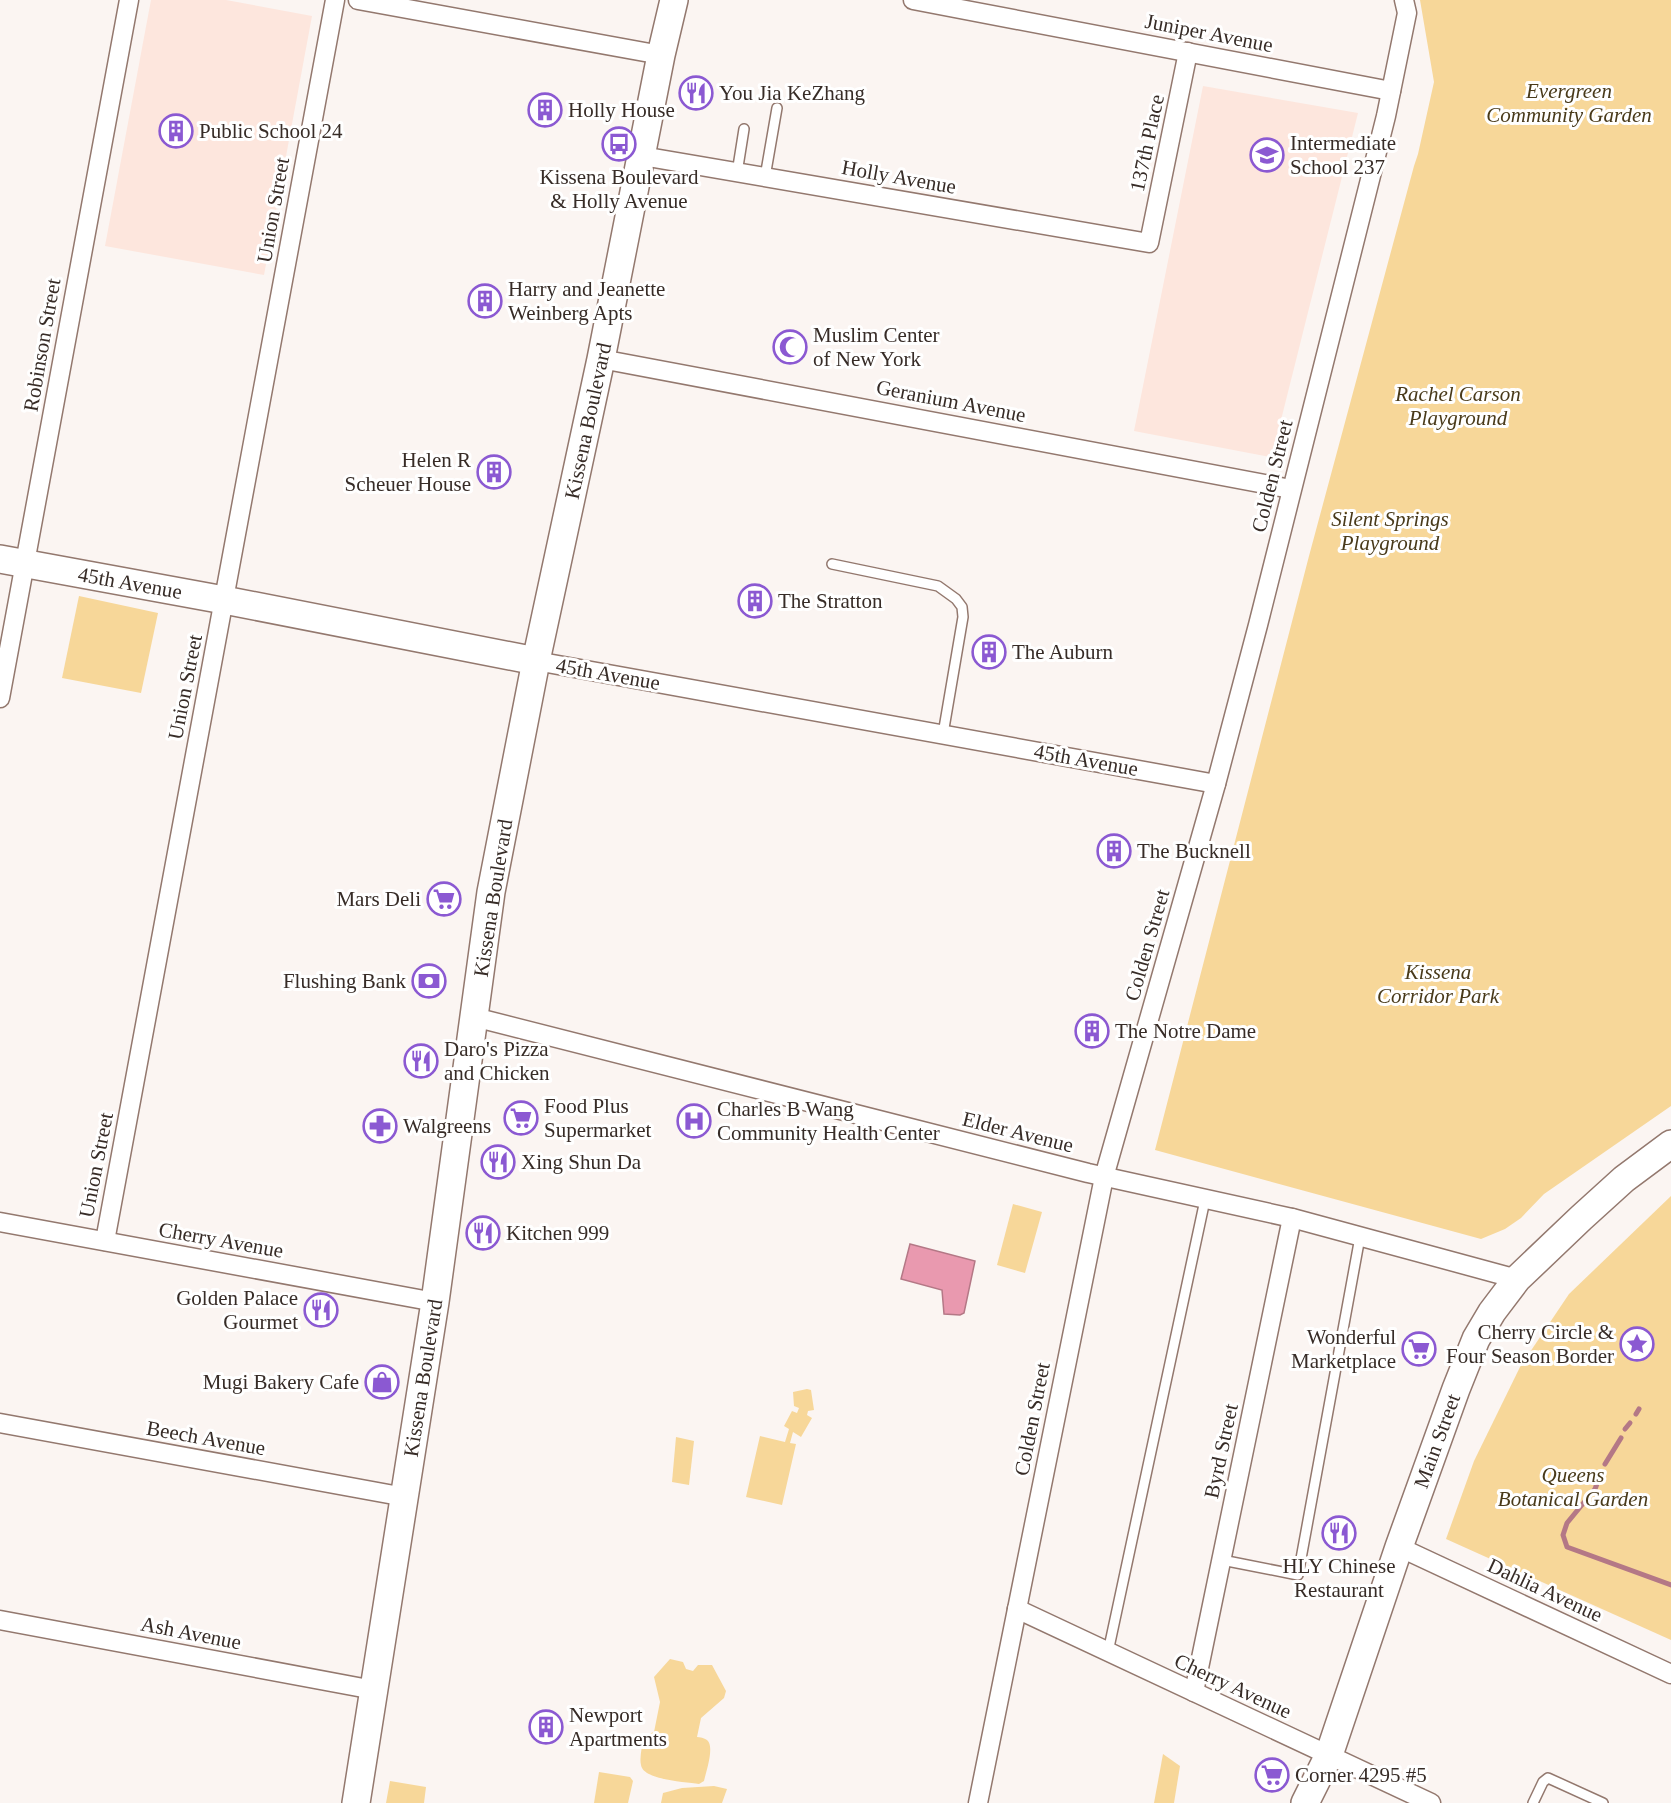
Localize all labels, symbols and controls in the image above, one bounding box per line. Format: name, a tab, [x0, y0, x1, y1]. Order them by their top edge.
street label: Juniper Avenue	[1143, 9, 1275, 57]
restaurant icon: You Jia KeZhang	[678, 75, 714, 111]
park label: Evergreen Community Garden	[1486, 79, 1652, 127]
place label: You Jia KeZhang	[719, 81, 866, 105]
building icon: Holly House	[527, 92, 563, 128]
street label: 137th Place	[1125, 92, 1169, 194]
place label: Holly House	[568, 98, 675, 122]
building icon: Public School 24	[158, 113, 194, 149]
place label: Public School 24	[199, 119, 343, 143]
bus stop icon: Kissena Boulevard & Holly Avenue	[601, 126, 637, 162]
place label: Intermediate School 237	[1290, 131, 1396, 179]
school or university icon: Intermediate School 237	[1249, 137, 1285, 173]
street label: Union Street	[252, 155, 294, 265]
street label: Holly Avenue	[840, 155, 958, 199]
place label: Kissena Boulevard & Holly Avenue	[539, 165, 699, 213]
street label: Robinson Street	[18, 276, 66, 413]
place label: Harry and Jeanette Weinberg Apts	[508, 277, 665, 325]
building icon: Harry and Jeanette Weinberg Apts	[467, 283, 503, 319]
place label: Muslim Center of New York	[813, 323, 940, 371]
mosque icon: Muslim Center of New York	[772, 329, 808, 365]
street label: Kissena Boulevard	[560, 340, 616, 501]
street label: Geranium Avenue	[874, 375, 1028, 427]
park label: Rachel Carson Playground	[1394, 382, 1521, 430]
street label: Colden Street	[1246, 417, 1298, 535]
place label: Helen R Scheuer House	[344, 448, 471, 496]
building icon: Helen R Scheuer House	[476, 454, 512, 490]
park label: Silent Springs Playground	[1331, 507, 1449, 555]
street label: 45th Avenue	[76, 562, 184, 604]
building icon: The Stratton	[737, 583, 773, 619]
place label: The Stratton	[778, 589, 883, 613]
street label: Union Street	[163, 632, 207, 742]
building icon: The Auburn	[971, 634, 1007, 670]
place label: The Auburn	[1012, 640, 1113, 664]
street label: 45th Avenue	[554, 653, 662, 695]
street label: 45th Avenue	[1032, 739, 1140, 781]
street label: Kissena Boulevard	[469, 817, 517, 979]
building icon: The Bucknell	[1096, 833, 1132, 869]
place label: The Bucknell	[1137, 839, 1251, 863]
supermarket icon: Mars Deli	[426, 881, 462, 917]
street label: Colden Street	[1120, 886, 1174, 1004]
place label: Mars Deli	[336, 887, 421, 911]
park label: Kissena Corridor Park	[1377, 960, 1500, 1008]
bank icon: Flushing Bank	[411, 963, 447, 999]
place label: Flushing Bank	[283, 969, 406, 993]
building icon: The Notre Dame	[1074, 1013, 1110, 1049]
place label: The Notre Dame	[1115, 1019, 1256, 1043]
place label: Daro's Pizza and Chicken	[444, 1037, 550, 1085]
restaurant icon: Daro's Pizza and Chicken	[403, 1043, 439, 1079]
place label: Food Plus Supermarket	[544, 1094, 651, 1142]
place label: Charles B Wang Community Health Center	[717, 1097, 940, 1145]
supermarket icon: Food Plus Supermarket	[503, 1100, 539, 1136]
hospital icon: Charles B Wang Community Health Center	[676, 1103, 712, 1139]
street label: Elder Avenue	[960, 1107, 1076, 1157]
pharmacy icon: Walgreens	[362, 1108, 398, 1144]
street label: Union Street	[74, 1110, 118, 1220]
place label: Walgreens	[403, 1114, 491, 1138]
restaurant icon: Xing Shun Da	[480, 1144, 516, 1180]
place label: Xing Shun Da	[521, 1150, 642, 1174]
restaurant icon: Kitchen 999	[465, 1215, 501, 1251]
street label: Cherry Avenue	[157, 1217, 285, 1263]
place label: Kitchen 999	[506, 1221, 609, 1245]
place label: Golden Palace Gourmet	[176, 1286, 298, 1334]
restaurant icon: Golden Palace Gourmet	[303, 1292, 339, 1328]
street label: Kissena Boulevard	[399, 1297, 447, 1459]
place label: Cherry Circle & Four Season Border	[1446, 1320, 1614, 1368]
place label: Wonderful Marketplace	[1291, 1325, 1396, 1373]
place icon: Cherry Circle & Four Season Border	[1619, 1326, 1655, 1362]
supermarket icon: Wonderful Marketplace	[1401, 1331, 1437, 1367]
street label: Colden Street	[1009, 1360, 1055, 1478]
shop icon: Mugi Bakery Cafe	[364, 1364, 400, 1400]
place label: Mugi Bakery Cafe	[203, 1370, 359, 1394]
street label: Main Street	[1409, 1390, 1465, 1491]
street label: Byrd Street	[1199, 1401, 1243, 1501]
street label: Beech Avenue	[145, 1416, 267, 1460]
park label: Queens Botanical Garden	[1498, 1463, 1648, 1511]
restaurant icon: HLY Chinese Restaurant	[1321, 1515, 1357, 1551]
street label: Dahlia Avenue	[1484, 1553, 1606, 1627]
place label: HLY Chinese Restaurant	[1282, 1554, 1396, 1602]
street label: Ash Avenue	[139, 1612, 243, 1654]
street label: Cherry Avenue	[1171, 1648, 1295, 1724]
place label: Newport Apartments	[569, 1703, 667, 1751]
building icon: Newport Apartments	[528, 1709, 564, 1745]
supermarket icon: Corner 4295 #5	[1254, 1757, 1290, 1793]
place label: Corner 4295 #5	[1295, 1763, 1427, 1787]

